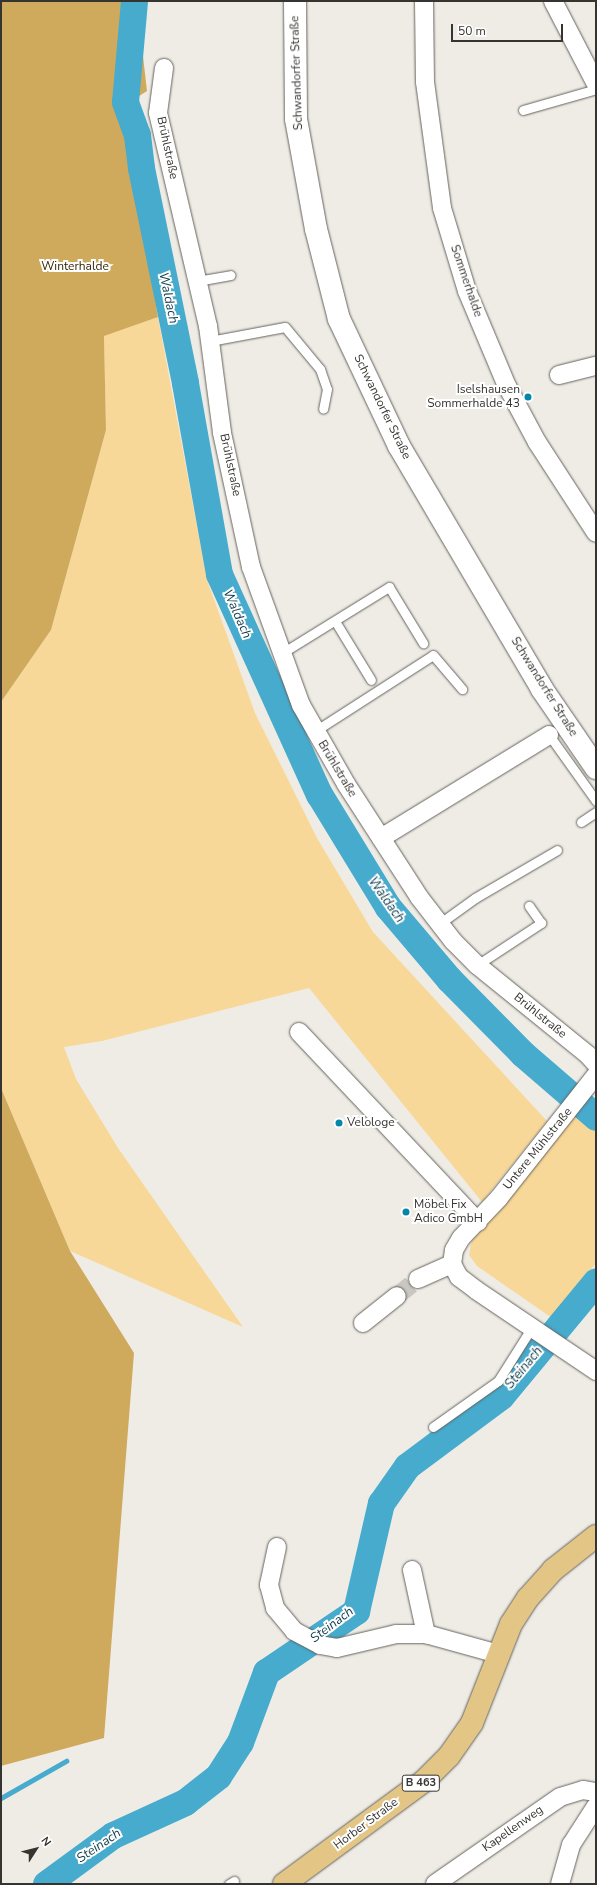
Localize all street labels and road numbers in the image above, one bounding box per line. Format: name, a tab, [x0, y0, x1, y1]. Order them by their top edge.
street label: Schwandorfer Straße	[288, 15, 306, 131]
street label: Brühlstraße	[153, 115, 181, 181]
street label: Sommerhalde	[447, 243, 485, 319]
street label: Schwandorfer Straße	[350, 352, 414, 462]
street label: Brühlstraße	[216, 432, 244, 498]
street label: Schwandorfer Straße	[508, 635, 580, 739]
street label: Brühlstraße	[314, 738, 360, 800]
street label: Brühlstraße	[511, 990, 569, 1042]
street label: Untere Mühlstraße	[501, 1105, 575, 1193]
road number: B 463	[401, 1774, 441, 1792]
street label: Horber Straße	[331, 1795, 401, 1853]
street label: Kapellenweg	[480, 1803, 546, 1855]

